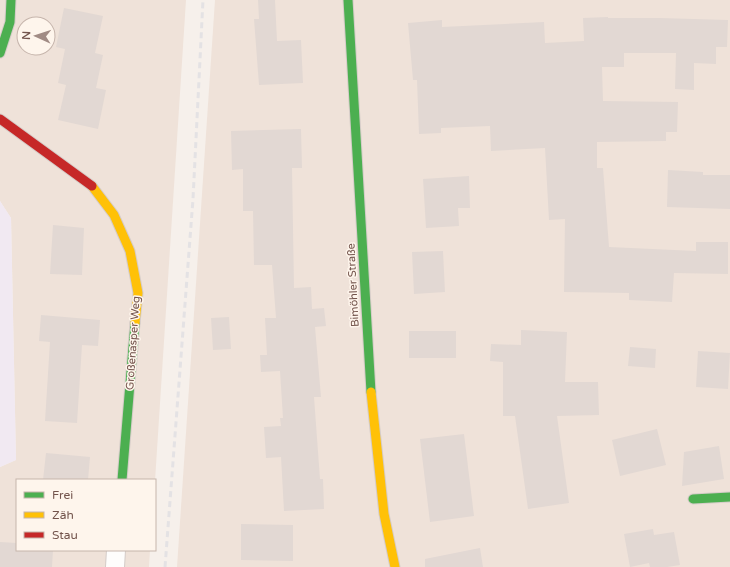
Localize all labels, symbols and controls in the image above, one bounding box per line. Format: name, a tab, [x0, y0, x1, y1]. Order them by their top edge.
north arrow	[16, 16, 56, 56]
text: N	[20, 31, 33, 40]
street label: Bimöhler Straße	[344, 243, 362, 327]
street label: Großenasper Weg	[123, 296, 143, 390]
legend	[16, 479, 156, 551]
text: Frei	[52, 488, 73, 502]
text: Zäh	[52, 508, 74, 522]
text: Stau	[52, 528, 78, 542]

